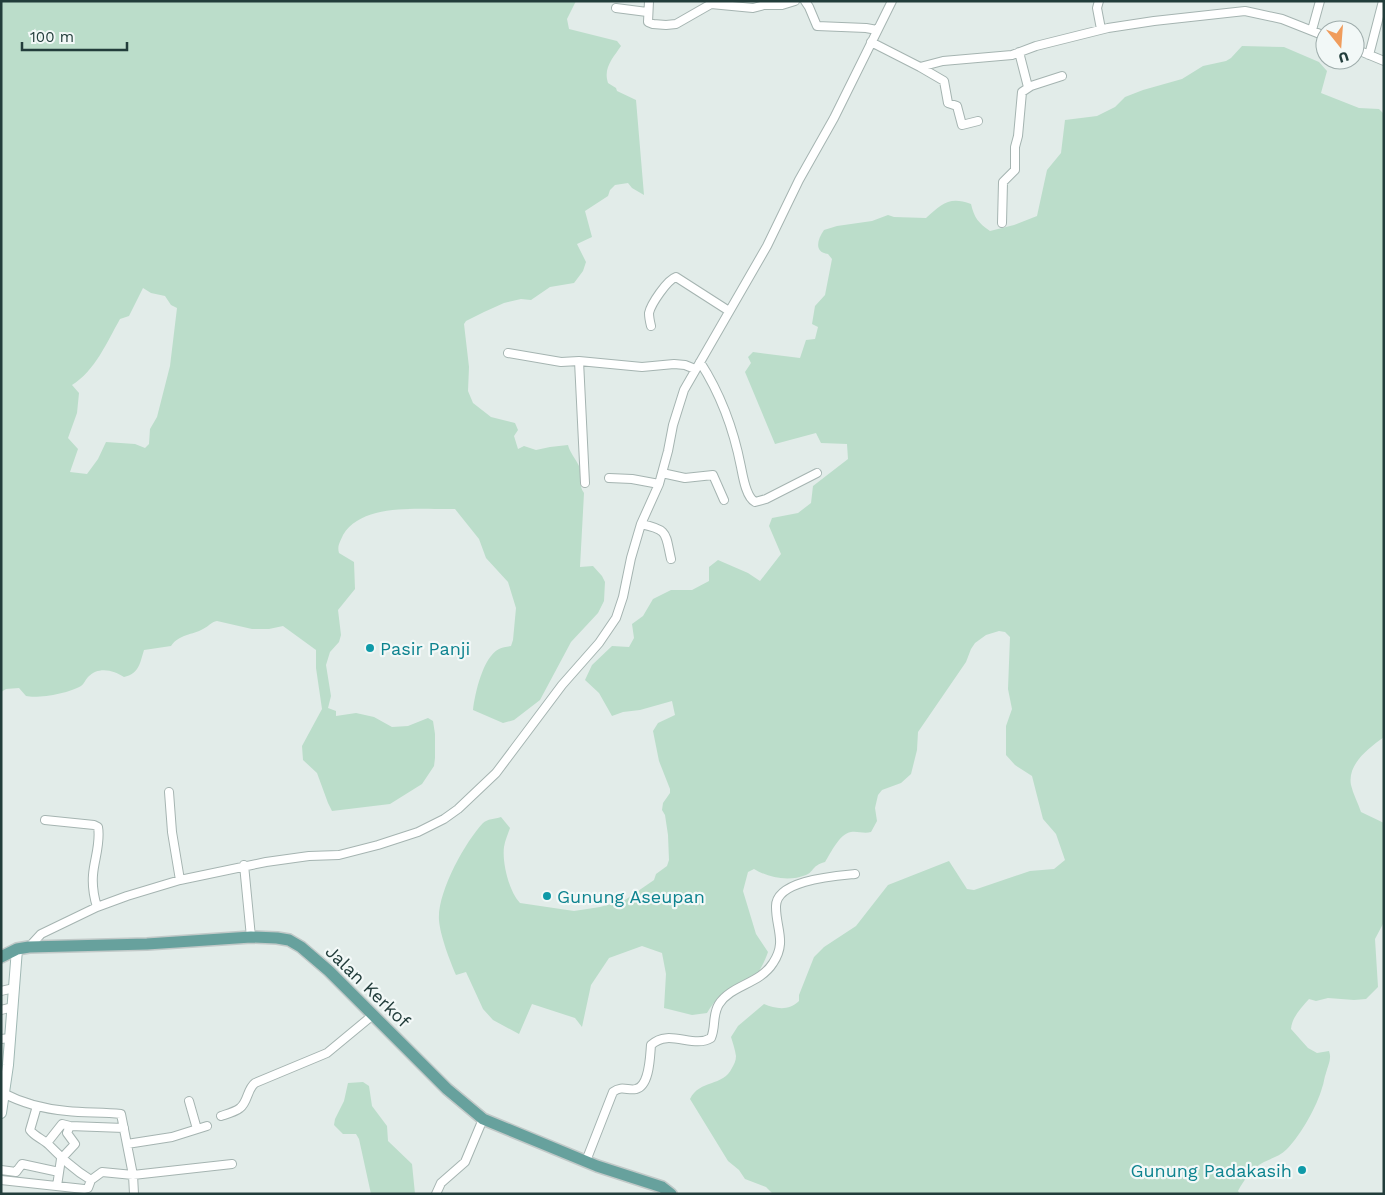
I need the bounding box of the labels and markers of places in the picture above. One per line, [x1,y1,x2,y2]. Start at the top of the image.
place label: Pasir Panji [380,638,470,659]
marker: Pasir Panji [364,642,376,654]
place label: Gunung Aseupan [557,886,705,907]
marker: Gunung Aseupan [541,890,553,902]
place label: Gunung Padakasih [1130,1160,1292,1181]
marker: Gunung Padakasih [1296,1164,1308,1176]

